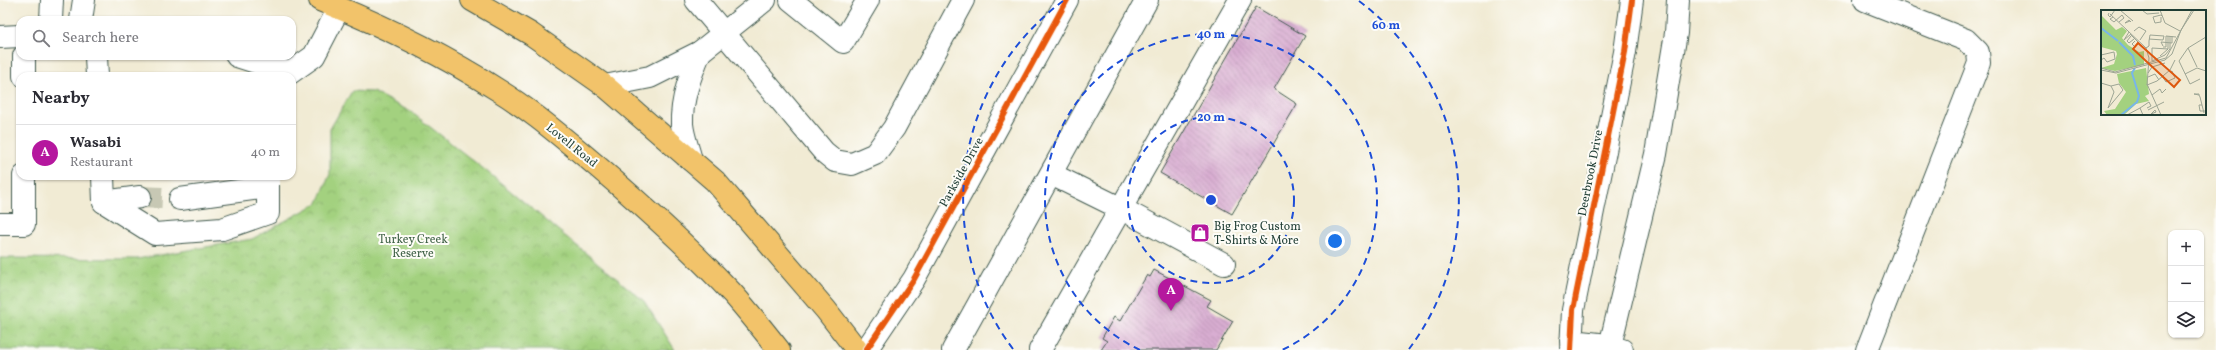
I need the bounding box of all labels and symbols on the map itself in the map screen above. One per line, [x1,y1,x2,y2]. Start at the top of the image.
inset map [2101,10,2206,115]
text: 60 m [1372,18,1400,34]
text: 40 m [1197,27,1226,43]
text: 20 m [1197,110,1225,126]
street label: Lovell Road [542,120,601,172]
street label: Deerbrook Drive [1575,128,1607,218]
street label: Parkside Drive [936,134,988,210]
centre of rings [1204,193,1218,207]
place label: Big Frog Custom T-Shirts & More [1214,219,1301,249]
shop icon: Big Frog Custom T-Shirts & More [1189,222,1211,244]
your location [1325,231,1345,251]
park label: Turkey Creek Reserve [378,232,448,262]
pin: A [1158,278,1184,311]

